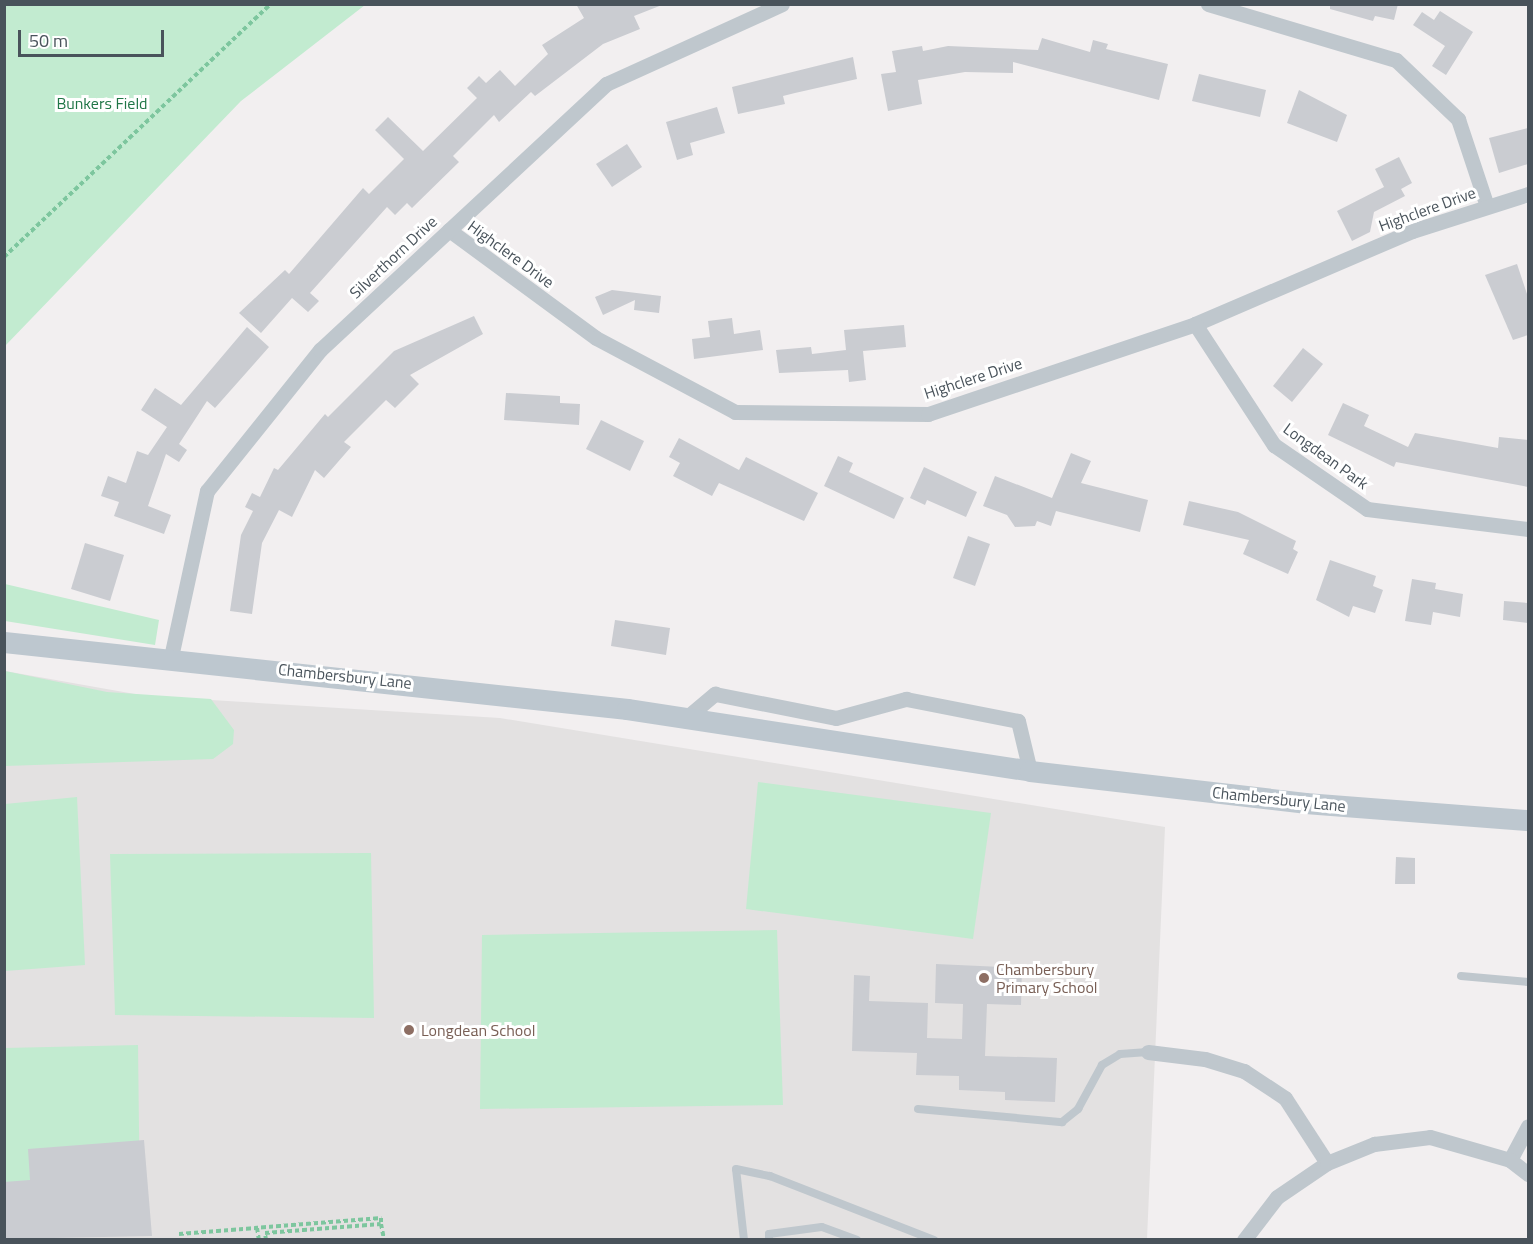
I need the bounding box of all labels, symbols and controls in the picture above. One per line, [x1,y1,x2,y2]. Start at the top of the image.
scale bar [21,18,166,56]
text: 50 m [29,27,68,54]
park label: Bunkers Field [56,93,148,113]
street label: Highclere Drive [1376,183,1478,235]
street label: Silverthorn Drive [345,212,441,302]
street label: Highclere Drive [464,216,558,292]
street label: Highclere Drive [922,353,1024,403]
street label: Longdean Park [1280,419,1372,493]
street label: Chambersbury Lane [277,659,413,693]
street label: Chambersbury Lane [1211,782,1347,816]
place label: Chambersbury Primary School [996,959,1098,997]
marker: Chambersbury Primary School [977,971,991,985]
place label: Longdean School [421,1020,535,1040]
marker: Longdean School [402,1023,416,1037]

